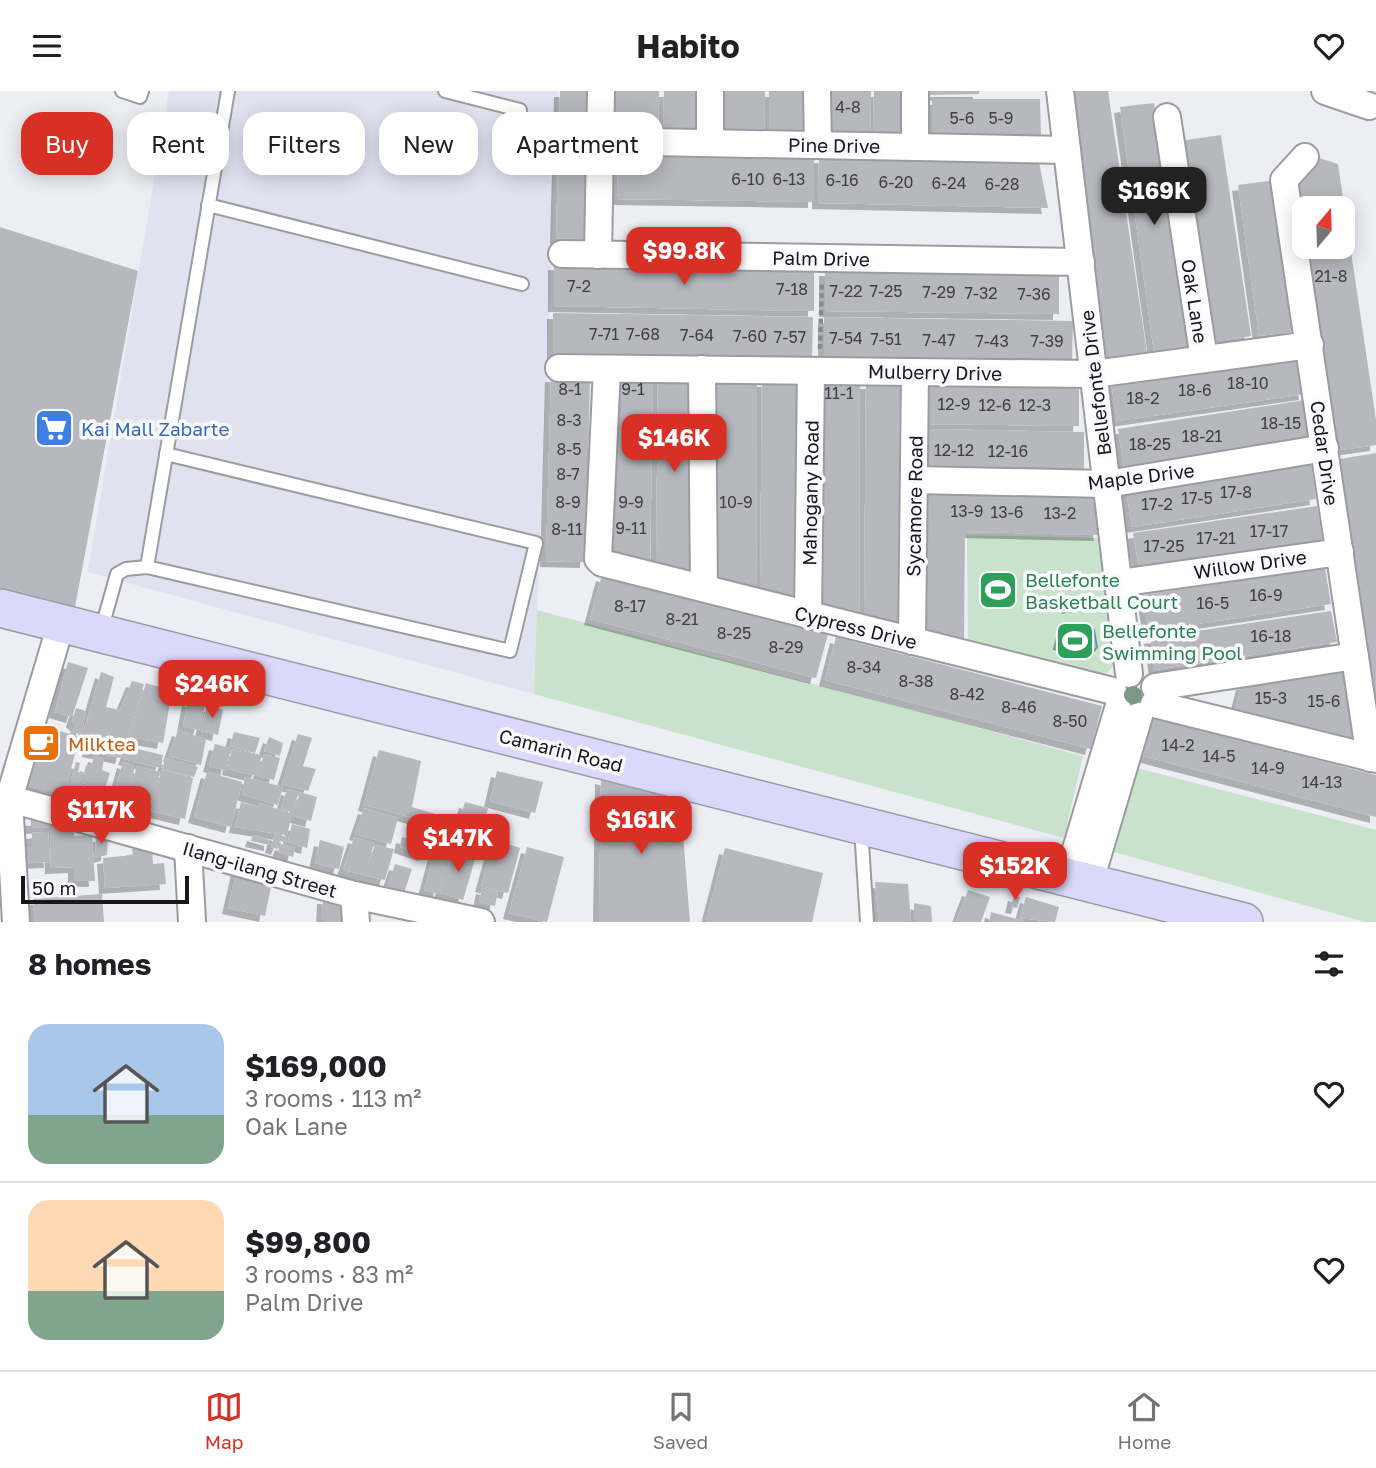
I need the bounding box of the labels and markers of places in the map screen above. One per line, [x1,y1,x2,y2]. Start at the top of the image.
pin: $169K [1105,167,1203,227]
pin: $99.8K [627,227,741,287]
supermarket icon: Kai Mall Zabarte [33,407,75,449]
pin: $146K [625,415,723,474]
place label: Kai Mall Zabarte [81,417,229,440]
place label: Bellefonte Basketball Court [1025,568,1178,613]
sports icon: Bellefonte Basketball Court [977,569,1019,611]
place label: Bellefonte Swimming Pool [1102,619,1242,664]
sports icon: Bellefonte Swimming Pool [1054,620,1096,662]
pin: $246K [163,661,261,720]
cafe icon: Milktea [20,722,62,764]
place label: Milktea [68,732,136,755]
pin: $117K [52,787,150,846]
pin: $161K [592,797,690,856]
pin: $147K [409,815,507,874]
pin: $152K [966,843,1064,902]

